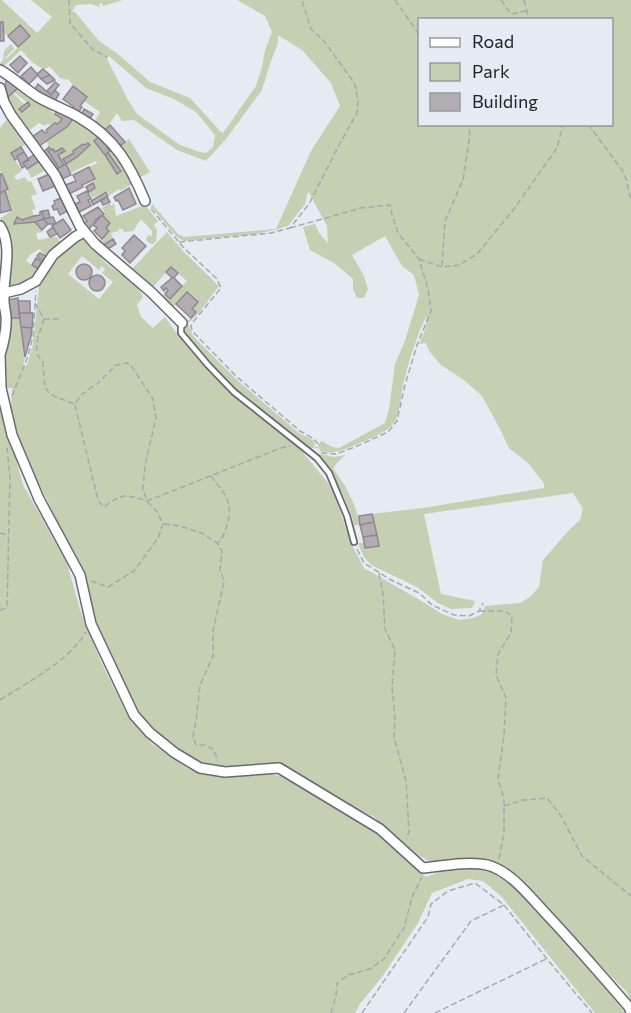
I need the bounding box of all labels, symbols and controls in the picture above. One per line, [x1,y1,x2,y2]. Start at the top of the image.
legend [418,18,613,126]
text: Road [472,30,514,52]
text: Park [472,60,510,82]
text: Building [472,90,538,112]

